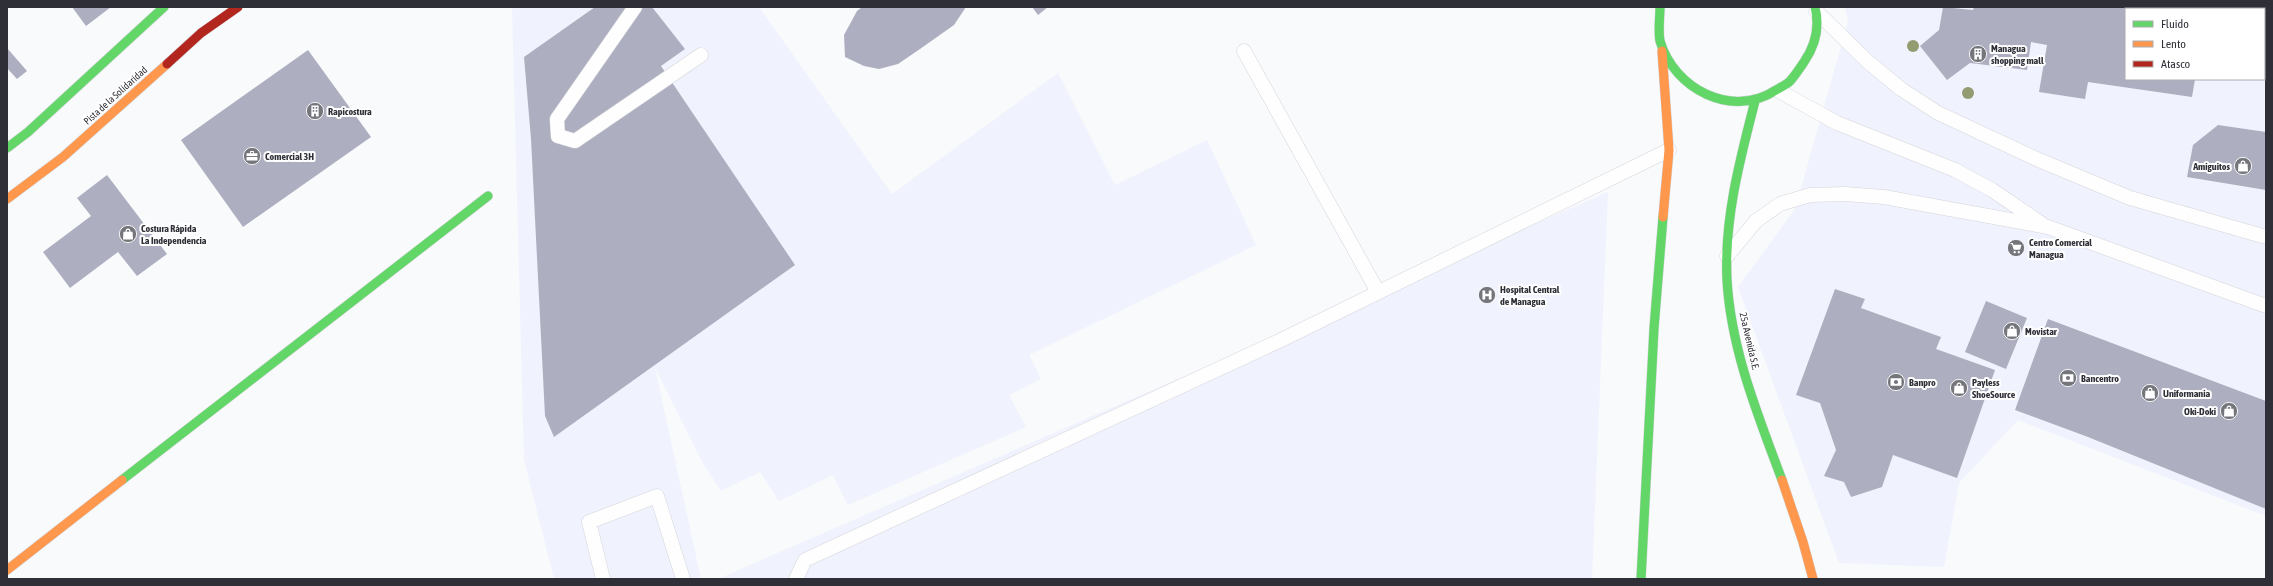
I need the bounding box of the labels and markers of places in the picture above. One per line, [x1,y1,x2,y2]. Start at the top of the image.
place label: Managua shopping mall [1991,43,2044,66]
building icon: Managua shopping mall [1968,44,1988,64]
building icon: Rapicostura [305,101,325,121]
place label: Rapicostura [328,106,372,117]
office icon: Comercial 3H [242,146,262,166]
place label: Comercial 3H [265,151,314,162]
shop icon: Amiguitos [2233,156,2253,176]
place label: Amiguitos [2192,161,2230,172]
place label: Costura Rápida La Independencia [141,223,207,246]
shop icon: Costura Rápida La Independencia [118,224,138,244]
place label: Centro Comercial Managua [2029,237,2092,260]
supermarket icon: Centro Comercial Managua [2006,238,2026,258]
place label: Hospital Central de Managua [1500,284,1560,307]
hospital icon: Hospital Central de Managua [1477,285,1497,305]
shop icon: Movistar [2002,321,2022,341]
place label: Movistar [2025,326,2058,337]
bank icon: Bancentro [2058,368,2078,388]
bank icon: Banpro [1886,372,1906,392]
place label: Bancentro [2081,373,2119,384]
place label: Banpro [1909,377,1936,388]
place label: Payless ShoeSource [1972,377,2016,400]
shop icon: Payless ShoeSource [1949,378,1969,398]
shop icon: Uniformania [2140,383,2160,403]
place label: Uniformania [2163,388,2210,399]
shop icon: Oki-Doki [2219,401,2239,421]
place label: Oki-Doki [2184,406,2216,417]

